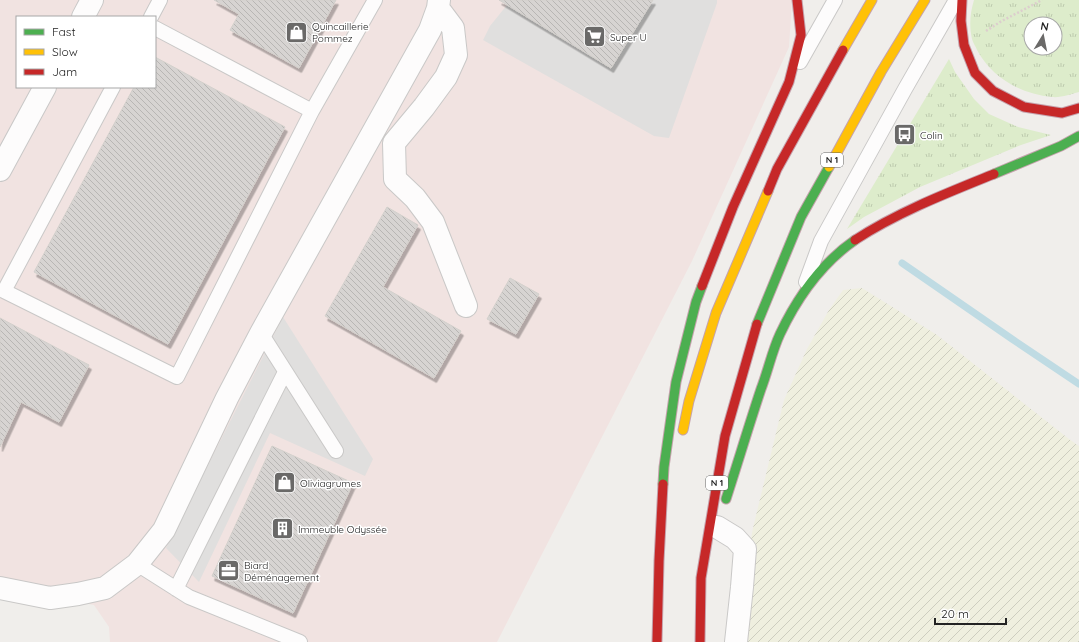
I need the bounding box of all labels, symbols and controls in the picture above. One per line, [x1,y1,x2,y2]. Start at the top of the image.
legend [16,16,156,88]
north arrow [1023,16,1063,56]
shop icon: Quincaillerie Pommez [283,19,309,45]
text: N [1040,19,1050,34]
place label: Quincaillerie Pommez [312,20,369,45]
text: Fast [52,24,76,39]
supermarket icon: Super U [582,24,608,50]
place label: Super U [610,31,647,44]
text: Slow [52,44,78,59]
text: Jam [52,64,77,79]
bus stop icon: Colin [892,122,918,148]
place label: Colin [920,129,943,142]
road number: N 1 [821,153,843,167]
shop icon: Oliviagrumes [272,470,298,496]
road number: N 1 [706,476,728,490]
place label: Oliviagrumes [300,477,361,490]
building icon: Immeuble Odyssée [269,516,295,542]
place label: Immeuble Odyssée [298,523,387,536]
office icon: Biard Déménagement [215,558,241,584]
place label: Biard Déménagement [244,559,320,584]
scale bar [935,600,1006,626]
text: 20 m [941,606,969,621]

